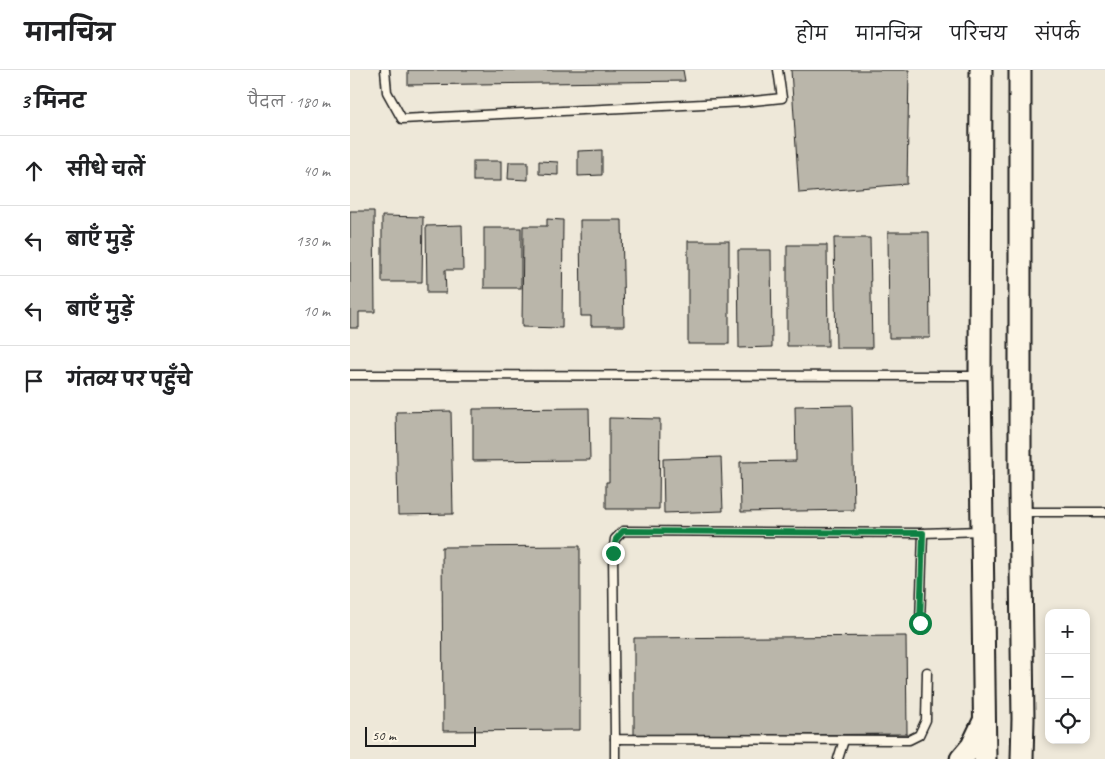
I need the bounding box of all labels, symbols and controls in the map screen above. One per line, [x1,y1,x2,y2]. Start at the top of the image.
text: मानचित्र [25,18,114,48]
text: होम [796,23,828,45]
text: मानचित्र [856,23,922,45]
text: परिचय [950,23,1007,45]
text: संपर्क [1035,23,1080,45]
text: 3 मिनट [20,88,86,114]
text: पैदल · 180 m [248,92,330,112]
icon: ahead [20,157,48,185]
text: सीधे चलें [67,158,145,182]
text: 40 m [303,161,330,181]
icon: left [20,227,48,255]
text: बाएँ मुड़ें [67,228,133,252]
text: 130 m [296,231,330,251]
icon: left [20,297,48,325]
text: बाएँ मुड़ें [67,298,133,322]
text: 10 m [303,301,330,321]
icon: arrive [20,367,48,395]
text: गंतव्य पर पहुँचे [67,368,192,392]
route end [602,542,625,565]
map controls [1045,609,1090,744]
button: + [1045,609,1090,654]
route start [909,612,932,635]
button: − [1045,654,1090,699]
button: locate [1045,699,1090,744]
scale bar [365,724,476,747]
text: 50 m [372,727,396,744]

